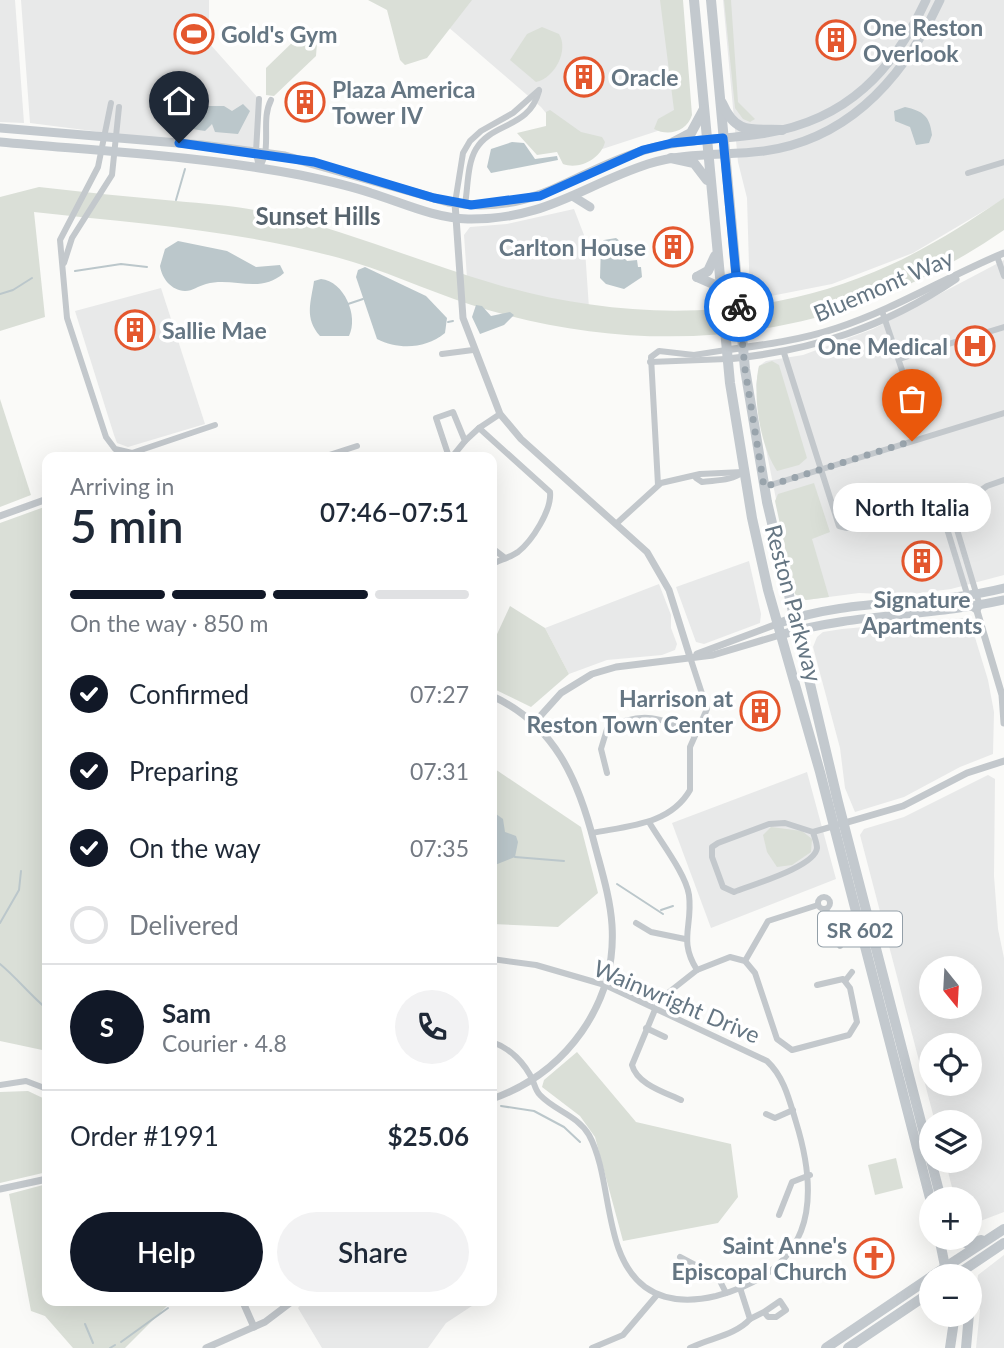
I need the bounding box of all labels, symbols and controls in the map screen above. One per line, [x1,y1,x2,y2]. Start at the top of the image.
sports icon: Gold's Gym [173,13,215,55]
place label: One Reston Overlook [863,13,983,67]
building icon: One Reston Overlook [815,19,857,61]
place label: Gold's Gym [221,20,338,48]
building icon: Oracle [563,56,605,98]
place label: Oracle [611,63,679,91]
pin [149,71,209,143]
place label: Plaza America Tower IV [332,75,475,129]
building icon: Plaza America Tower IV [284,81,326,123]
icon: home [160,82,198,120]
district label: Sunset Hills [256,201,380,230]
building icon: Carlton House [652,226,694,268]
place label: Carlton House [499,233,646,261]
street label: Bluemont Way [809,243,957,327]
courier [704,272,774,342]
icon: bike [720,288,758,326]
building icon: Sallie Mae [114,309,156,351]
place label: Sallie Mae [162,316,267,344]
hospital icon: One Medical [954,325,996,367]
place label: One Medical [818,332,948,360]
pin [882,369,942,441]
icon: bag [893,380,931,418]
text: Arriving in [70,472,174,500]
callout: North Italia [833,483,991,532]
text: North Italia [854,493,970,521]
text: 07:46–07:51 [320,496,469,528]
text: 5 min [70,498,184,553]
street label: Reston Parkway [760,521,828,685]
building icon: Signature Apartments [901,540,943,582]
place label: Signature Apartments [861,585,982,639]
text: On the way · 850 m [70,609,269,637]
icon: check [70,675,108,713]
text: Confirmed [129,678,249,710]
text: 07:27 [410,680,469,708]
place label: Harrison at Reston Town Center [527,684,733,738]
building icon: Harrison at Reston Town Center [739,690,781,732]
icon: check [70,752,108,790]
text: Preparing [129,755,238,787]
text: 07:31 [410,757,469,785]
icon: check [70,829,108,867]
text: On the way [129,832,261,864]
text: 07:35 [410,834,469,862]
text: Delivered [129,909,239,941]
road number: SR 602 [818,912,902,946]
street label: Wainwright Drive [590,953,764,1049]
north arrow [919,956,982,1018]
map controls [919,956,982,1327]
button: phone [395,990,469,1064]
text: Sam [162,997,211,1029]
text: S [100,1011,114,1043]
text: Courier · 4.8 [162,1029,287,1057]
button: locate [919,1033,982,1096]
button: layers [919,1110,982,1173]
text: Order #1991 [70,1120,219,1152]
text: $25.06 [387,1120,469,1152]
button: + [919,1187,982,1250]
button: Help [70,1212,263,1292]
button: Share [277,1212,469,1292]
place label: Saint Anne's Episcopal Church [671,1231,847,1285]
church icon: Saint Anne's Episcopal Church [853,1237,895,1279]
button: − [919,1264,982,1327]

